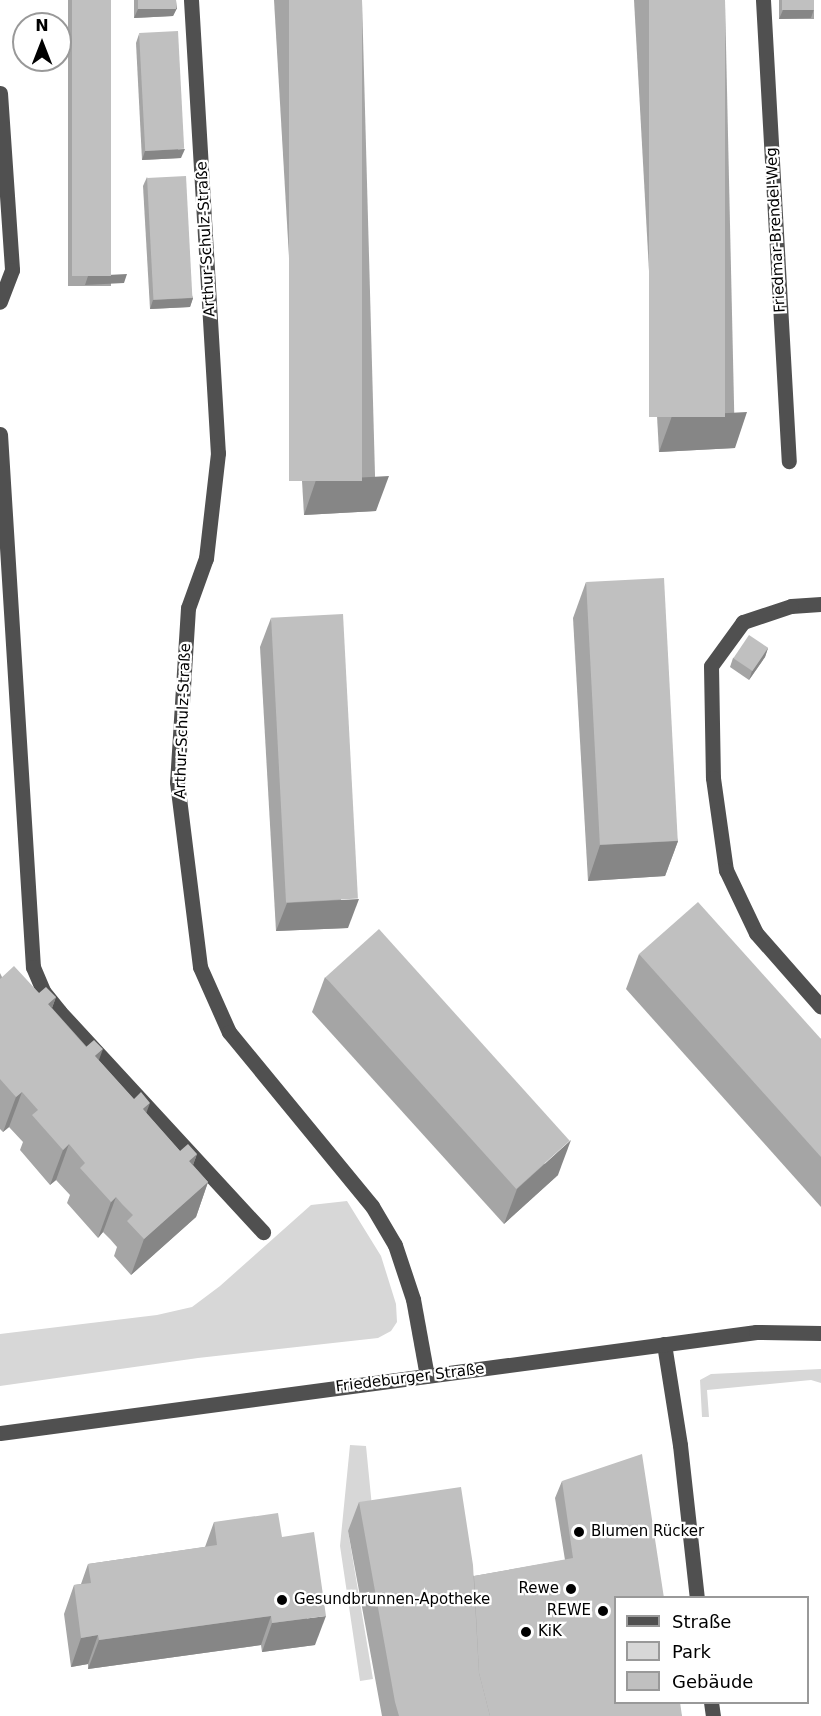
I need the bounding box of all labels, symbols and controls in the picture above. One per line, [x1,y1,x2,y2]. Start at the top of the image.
north arrow [12,12,72,72]
text: N [35,16,49,35]
street label: Friedmar-Brendel-Weg [763,147,789,313]
street label: Arthur-Schulz-Straße [193,161,219,317]
street label: Arthur-Schulz-Straße [171,643,195,799]
street label: Friedeburger Straße [335,1360,485,1396]
place label: Blumen Rücker [591,1523,704,1541]
marker: Blumen Rücker [572,1525,586,1539]
place label: Rewe [519,1580,559,1598]
marker: Rewe [564,1582,578,1596]
place label: Gesundbrunnen-Apotheke [294,1591,490,1609]
marker: Gesundbrunnen-Apotheke [275,1593,289,1607]
legend [614,1596,809,1704]
place label: REWE [547,1602,591,1620]
marker: REWE [596,1604,610,1618]
text: Straße [672,1611,731,1632]
place label: KiK [538,1623,562,1641]
marker: KiK [519,1625,533,1639]
text: Park [672,1641,711,1662]
text: Gebäude [672,1671,753,1692]

